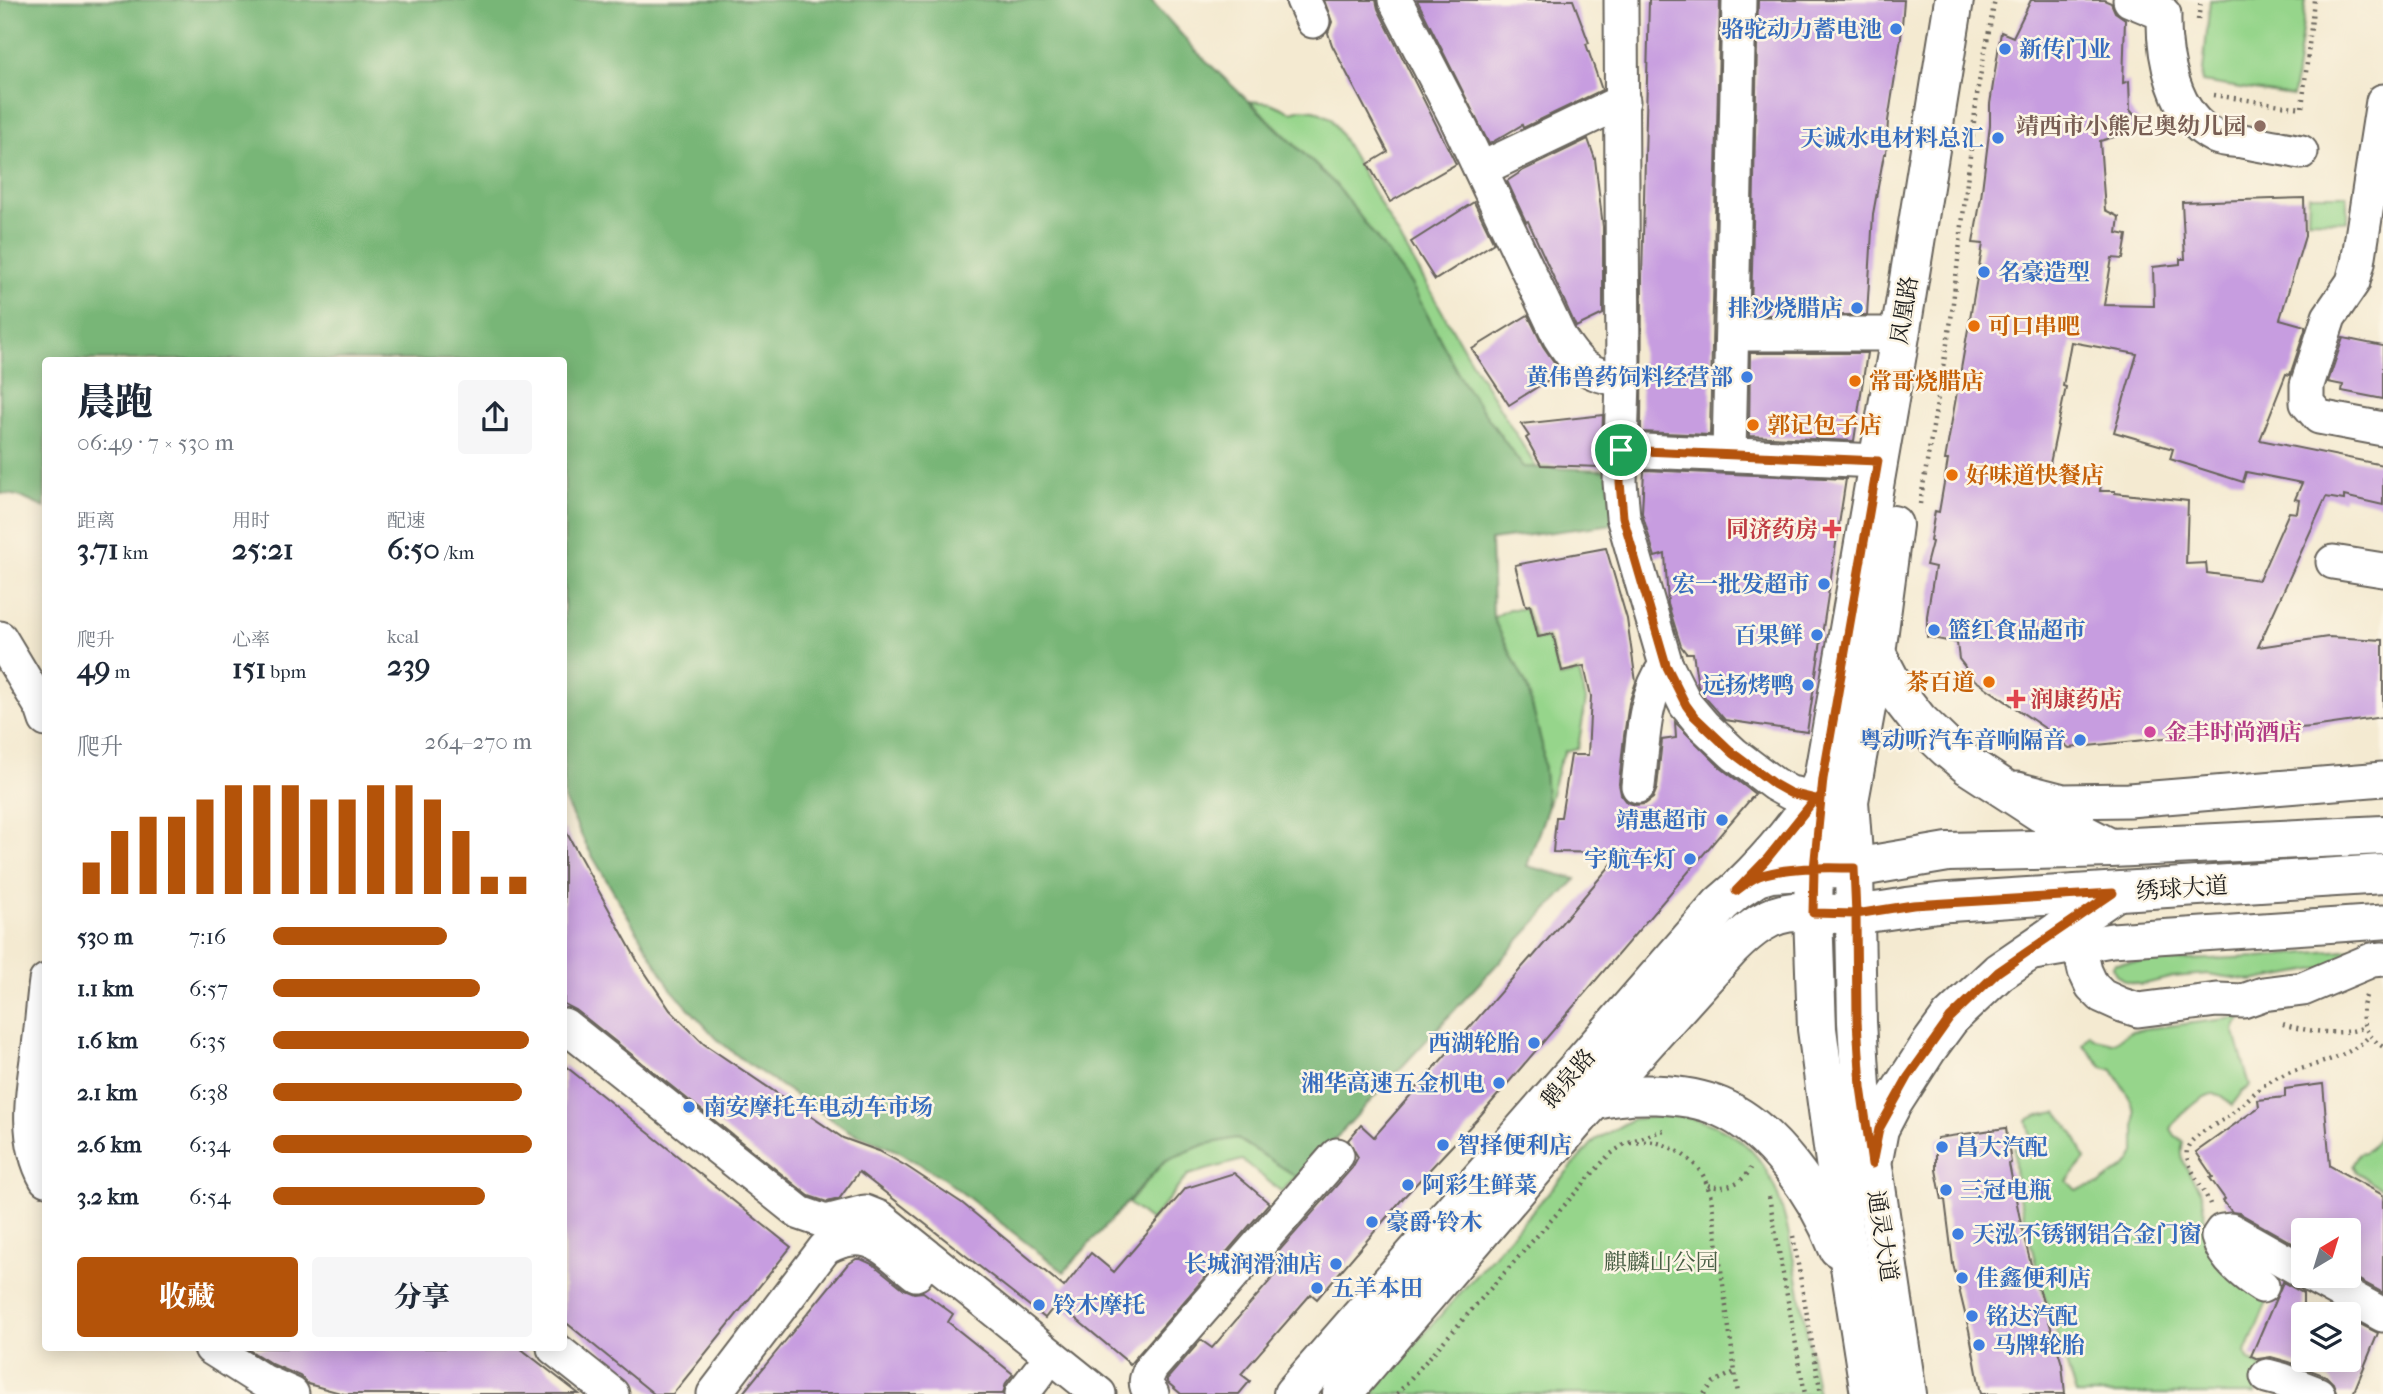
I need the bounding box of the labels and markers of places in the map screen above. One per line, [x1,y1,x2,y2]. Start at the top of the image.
place label: 骆驼动力蓄电池 [1721,16,1882,43]
marker: 骆驼动力蓄电池 [1888,21,1904,37]
place label: 新传门业 [2019,36,2111,63]
marker: 新传门业 [1997,41,2013,57]
place label: 靖西市小熊尼奥幼儿园 [2016,113,2246,140]
marker: 靖西市小熊尼奥幼儿园 [2252,118,2268,134]
place label: 天诚水电材料总汇 [1800,125,1984,152]
marker: 天诚水电材料总汇 [1990,130,2006,146]
place label: 名豪造型 [1998,259,2090,286]
marker: 名豪造型 [1976,264,1992,280]
place label: 排沙烧腊店 [1728,295,1843,322]
marker: 排沙烧腊店 [1849,300,1865,316]
place label: 可口串吧 [1988,313,2080,340]
marker: 可口串吧 [1966,318,1982,334]
place label: 黄伟兽药饲料经营部 [1526,364,1733,391]
place label: 常哥烧腊店 [1869,368,1984,395]
marker: 黄伟兽药饲料经营部 [1739,369,1755,385]
marker: 常哥烧腊店 [1847,373,1863,389]
place label: 郭记包子店 [1767,412,1882,439]
marker: 郭记包子店 [1745,417,1761,433]
pin [1591,420,1651,480]
place label: 好味道快餐店 [1966,462,2104,489]
marker: 好味道快餐店 [1944,467,1960,483]
place label: 同济药房 [1726,516,1818,543]
marker: 同济药房 [1824,521,1840,537]
place label: 宏一批发超市 [1672,571,1810,598]
marker: 宏一批发超市 [1816,576,1832,592]
place label: 篮红食品超市 [1948,617,2086,644]
place label: 百果鲜 [1734,622,1803,649]
marker: 篮红食品超市 [1926,622,1942,638]
marker: 百果鲜 [1809,627,1825,643]
place label: 茶百道 [1906,669,1975,696]
place label: 远扬烤鸭 [1702,672,1794,699]
marker: 茶百道 [1981,674,1997,690]
marker: 远扬烤鸭 [1800,677,1816,693]
place label: 润康药店 [2030,686,2122,713]
marker: 润康药店 [2008,691,2024,707]
place label: 金丰时尚酒店 [2164,719,2302,746]
marker: 金丰时尚酒店 [2142,724,2158,740]
place label: 粤动听汽车音响隔音 [1859,727,2066,754]
marker: 粤动听汽车音响隔音 [2072,732,2088,748]
place label: 靖惠超市 [1616,807,1708,834]
marker: 靖惠超市 [1714,812,1730,828]
place label: 宇航车灯 [1584,846,1676,873]
marker: 宇航车灯 [1682,851,1698,867]
place label: 西湖轮胎 [1428,1030,1520,1057]
marker: 西湖轮胎 [1526,1035,1542,1051]
place label: 湘华高速五金机电 [1301,1070,1485,1097]
marker: 湘华高速五金机电 [1491,1075,1507,1091]
place label: 南安摩托车电动车市场 [703,1094,933,1121]
marker: 南安摩托车电动车市场 [681,1099,697,1115]
place label: 智择便利店 [1457,1132,1572,1159]
place label: 昌大汽配 [1956,1134,2048,1161]
marker: 智择便利店 [1435,1137,1451,1153]
marker: 昌大汽配 [1934,1139,1950,1155]
place label: 阿彩生鲜菜 [1422,1172,1537,1199]
marker: 阿彩生鲜菜 [1400,1177,1416,1193]
place label: 三冠电瓶 [1960,1177,2052,1204]
marker: 三冠电瓶 [1938,1182,1954,1198]
place label: 豪爵·铃木 [1386,1209,1483,1236]
marker: 豪爵·铃木 [1364,1214,1380,1230]
place label: 天泓不锈钢铝合金门窗 [1972,1221,2202,1248]
marker: 天泓不锈钢铝合金门窗 [1950,1226,1966,1242]
place label: 长城润滑油店 [1184,1251,1322,1278]
marker: 长城润滑油店 [1328,1256,1344,1272]
place label: 佳鑫便利店 [1976,1265,2091,1292]
marker: 佳鑫便利店 [1954,1270,1970,1286]
place label: 五羊本田 [1331,1275,1423,1302]
marker: 五羊本田 [1309,1280,1325,1296]
place label: 铃木摩托 [1053,1292,1145,1319]
marker: 铃木摩托 [1031,1297,1047,1313]
place label: 铭达汽配 [1986,1303,2078,1330]
marker: 铭达汽配 [1964,1308,1980,1324]
place label: 马牌轮胎 [1993,1332,2085,1359]
marker: 马牌轮胎 [1971,1337,1987,1353]

